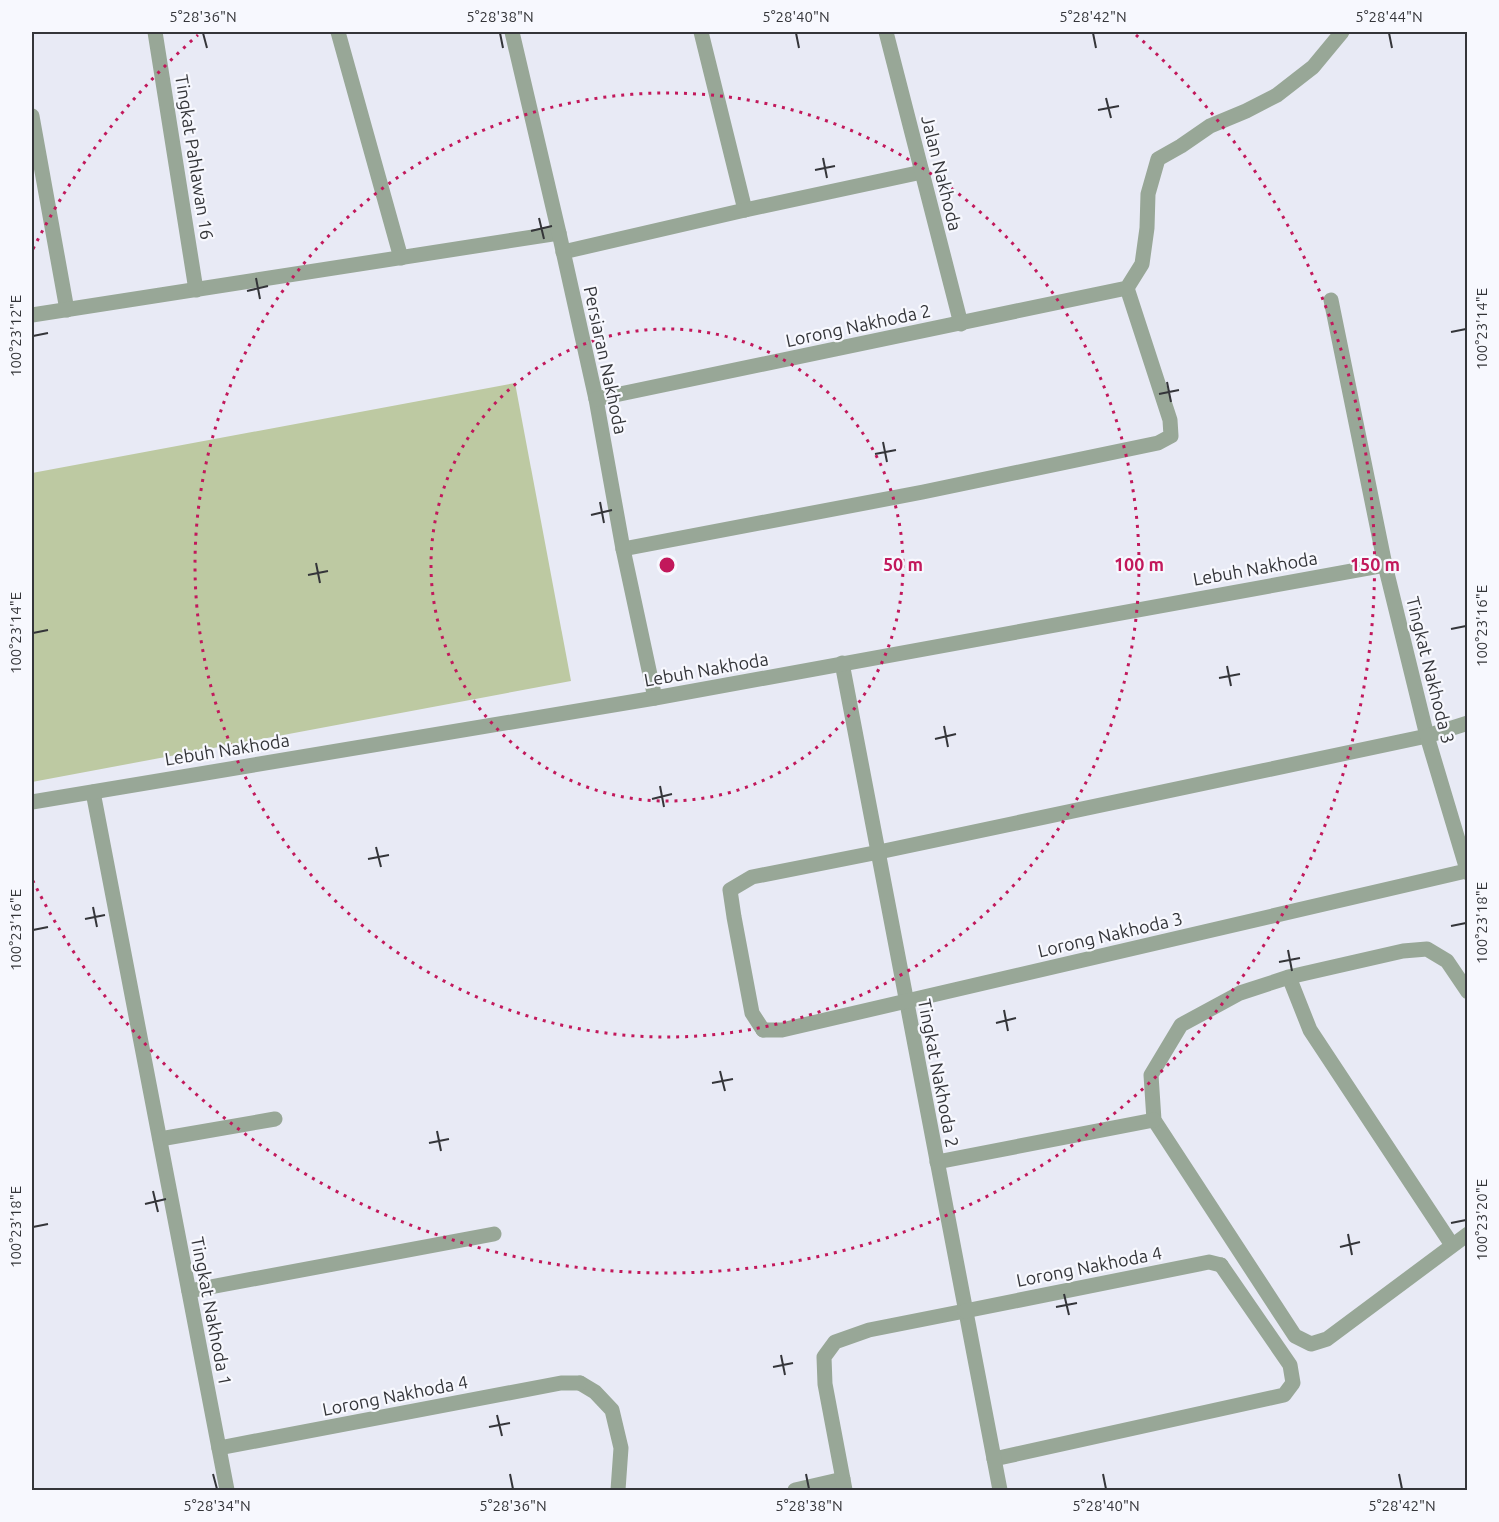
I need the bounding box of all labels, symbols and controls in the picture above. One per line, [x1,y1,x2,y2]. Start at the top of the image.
text: 5°28'36"N [169,8,237,25]
text: 5°28'38"N [466,8,534,25]
text: 5°28'40"N [762,8,830,25]
text: 5°28'42"N [1059,8,1127,25]
text: 5°28'44"N [1355,8,1423,25]
street label: Tingkat Pahlawan 16 [172,73,218,241]
street label: Jalan Nakhoda [918,113,966,233]
street label: Persiaran Nakhoda [581,284,631,436]
text: 100°23'14"E [1473,288,1490,370]
text: 100°23'12"E [7,295,24,377]
street label: Lorong Nakhoda 2 [784,300,932,350]
street label: Lebuh Nakhoda [1191,547,1319,589]
text: 50 m [883,554,923,574]
text: 100 m [1114,554,1164,574]
text: 150 m [1350,554,1400,574]
centre of rings [657,555,677,575]
text: 100°23'16"E [1473,585,1490,667]
text: 100°23'14"E [7,592,24,674]
street label: Tingkat Nakhoda 3 [1403,594,1459,746]
street label: Lebuh Nakhoda [642,648,770,690]
street label: Lebuh Nakhoda [163,729,291,769]
text: 100°23'18"E [1473,882,1490,964]
text: 100°23'16"E [7,889,24,971]
street label: Lorong Nakhoda 3 [1036,908,1184,960]
street label: Tingkat Nakhoda 2 [915,997,963,1149]
text: 100°23'20"E [1473,1179,1490,1261]
text: 100°23'18"E [7,1186,24,1268]
street label: Tingkat Nakhoda 1 [188,1235,236,1387]
street label: Lorong Nakhoda 4 [1015,1242,1163,1290]
street label: Lorong Nakhoda 4 [321,1371,469,1419]
text: 5°28'34"N [183,1497,251,1514]
text: 5°28'36"N [479,1497,547,1514]
text: 5°28'38"N [775,1497,843,1514]
text: 5°28'40"N [1072,1497,1140,1514]
text: 5°28'42"N [1368,1497,1436,1514]

